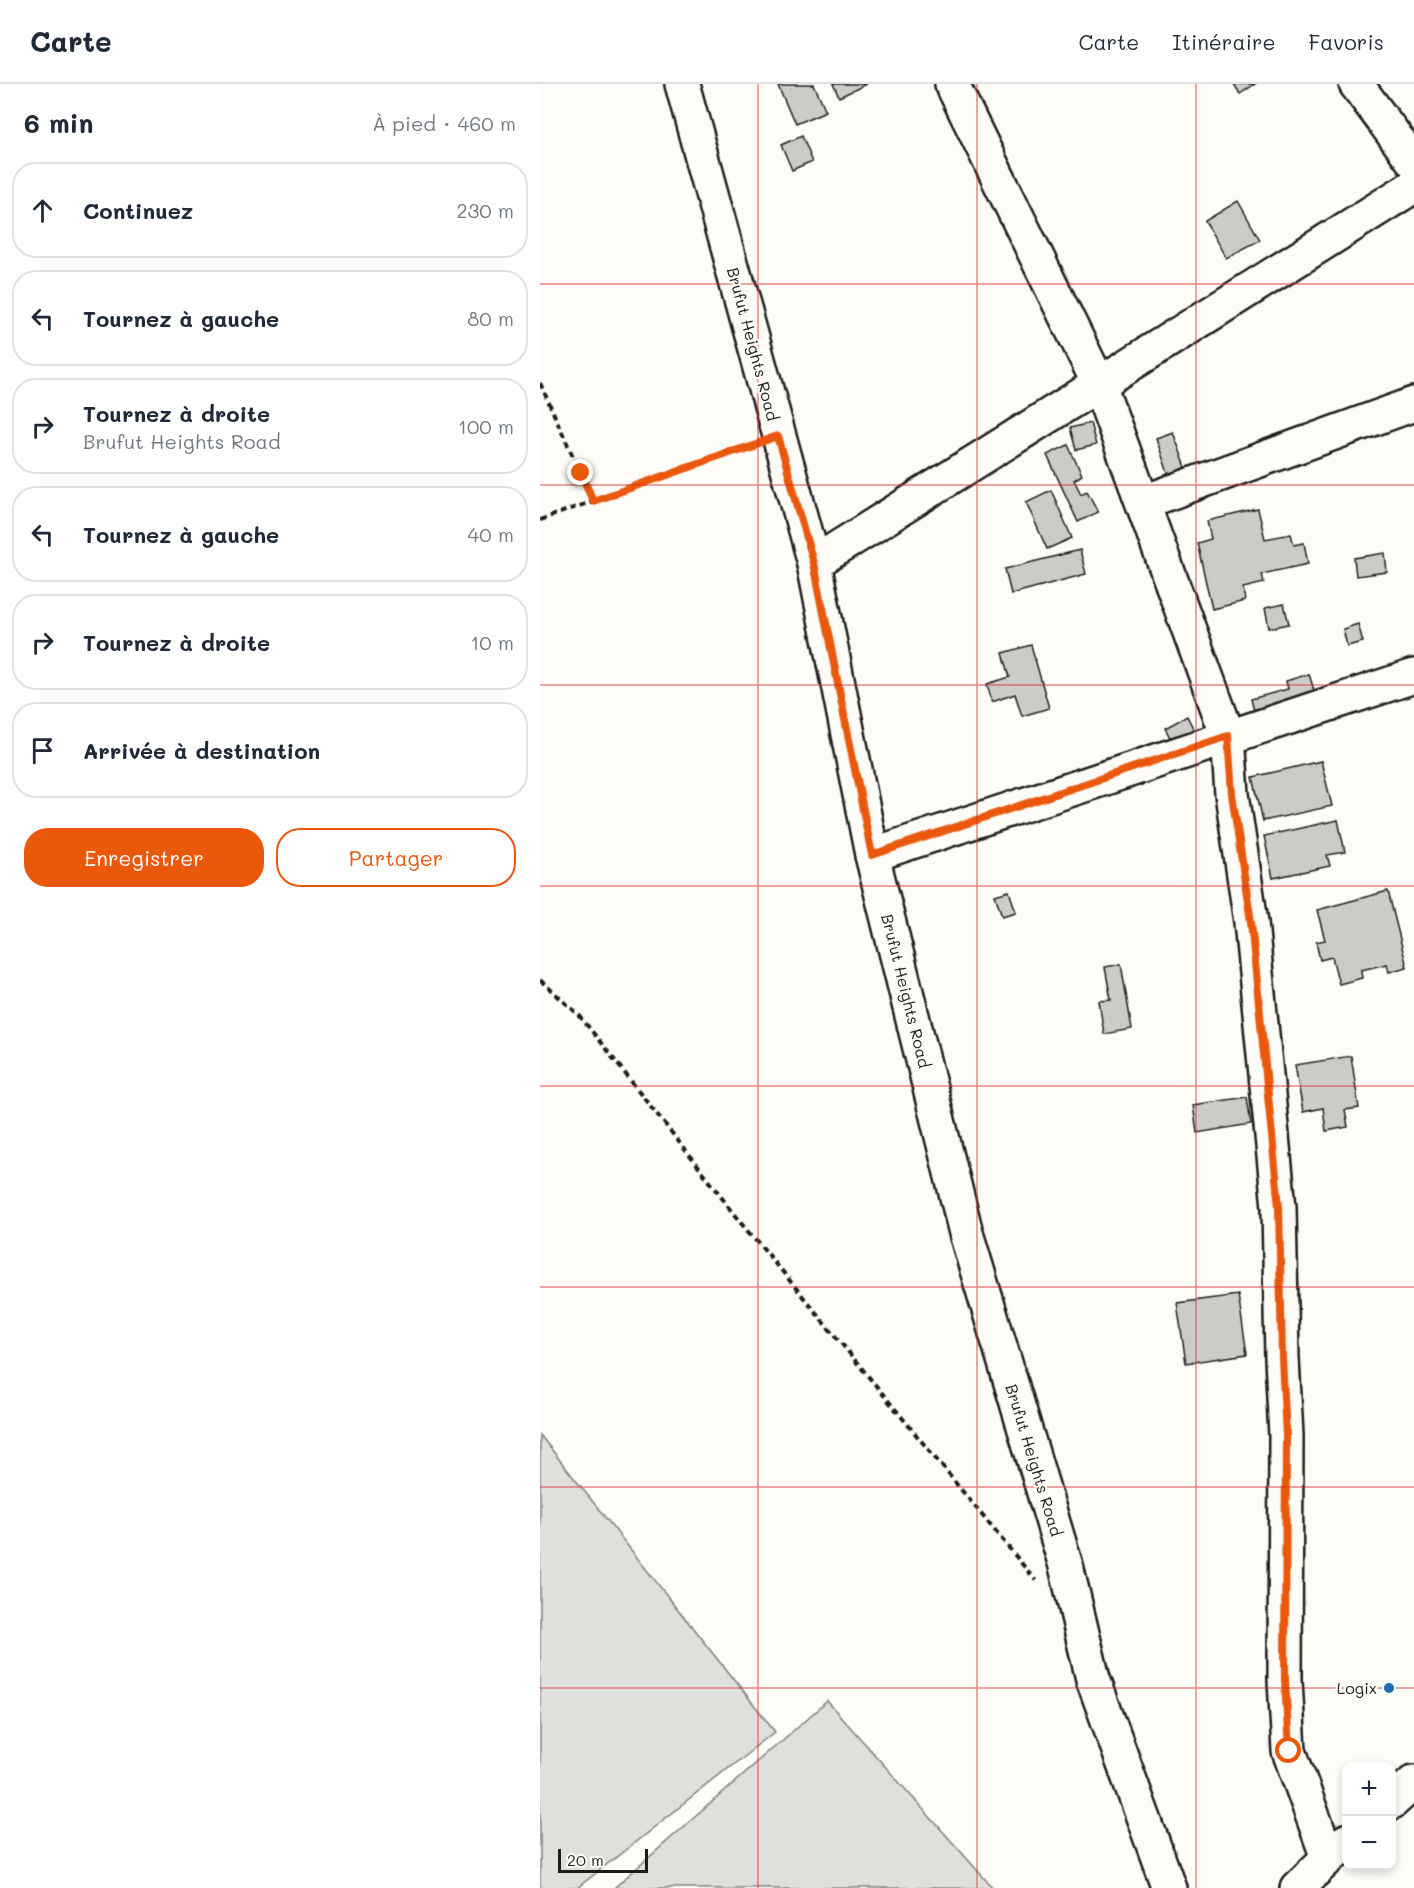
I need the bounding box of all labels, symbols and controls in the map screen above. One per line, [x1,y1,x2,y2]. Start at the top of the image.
text: Carte [30,23,112,59]
text: Carte [1078,28,1139,55]
text: Itinéraire [1172,28,1275,55]
text: Favoris [1308,28,1384,55]
text: 6 min [24,106,93,140]
text: À pied · 460 m [372,110,516,136]
icon: ahead [26,194,59,227]
text: Continuez [83,196,193,225]
text: 230 m [456,197,514,223]
street label: Brufut Heights Road [723,265,784,423]
icon: left [26,302,59,335]
text: Tournez à gauche [83,304,279,333]
text: 80 m [467,305,514,331]
text: Tournez à droite [83,399,270,428]
icon: right [26,410,59,443]
text: 100 m [458,413,514,439]
text: Brufut Heights Road [83,428,281,454]
route end [567,459,593,485]
icon: left [26,518,59,551]
text: Tournez à gauche [83,520,279,549]
text: 40 m [468,521,514,547]
icon: right [26,626,59,659]
text: Tournez à droite [83,628,270,657]
text: 10 m [470,629,514,655]
icon: arrive [26,734,59,767]
text: Arrivée à destination [83,736,320,765]
button: Enregistrer [24,828,264,887]
button: Partager [276,828,516,887]
street label: Brufut Heights Road [877,912,936,1070]
street label: Brufut Heights Road [1001,1381,1068,1539]
place label: Logix [1337,1677,1377,1698]
marker: Logix [1382,1681,1396,1695]
route start [1275,1737,1301,1763]
map controls [1342,1762,1396,1870]
button: + [1342,1762,1396,1816]
button: − [1342,1816,1396,1870]
scale bar [558,1846,648,1874]
text: 20 m [567,1849,604,1870]

